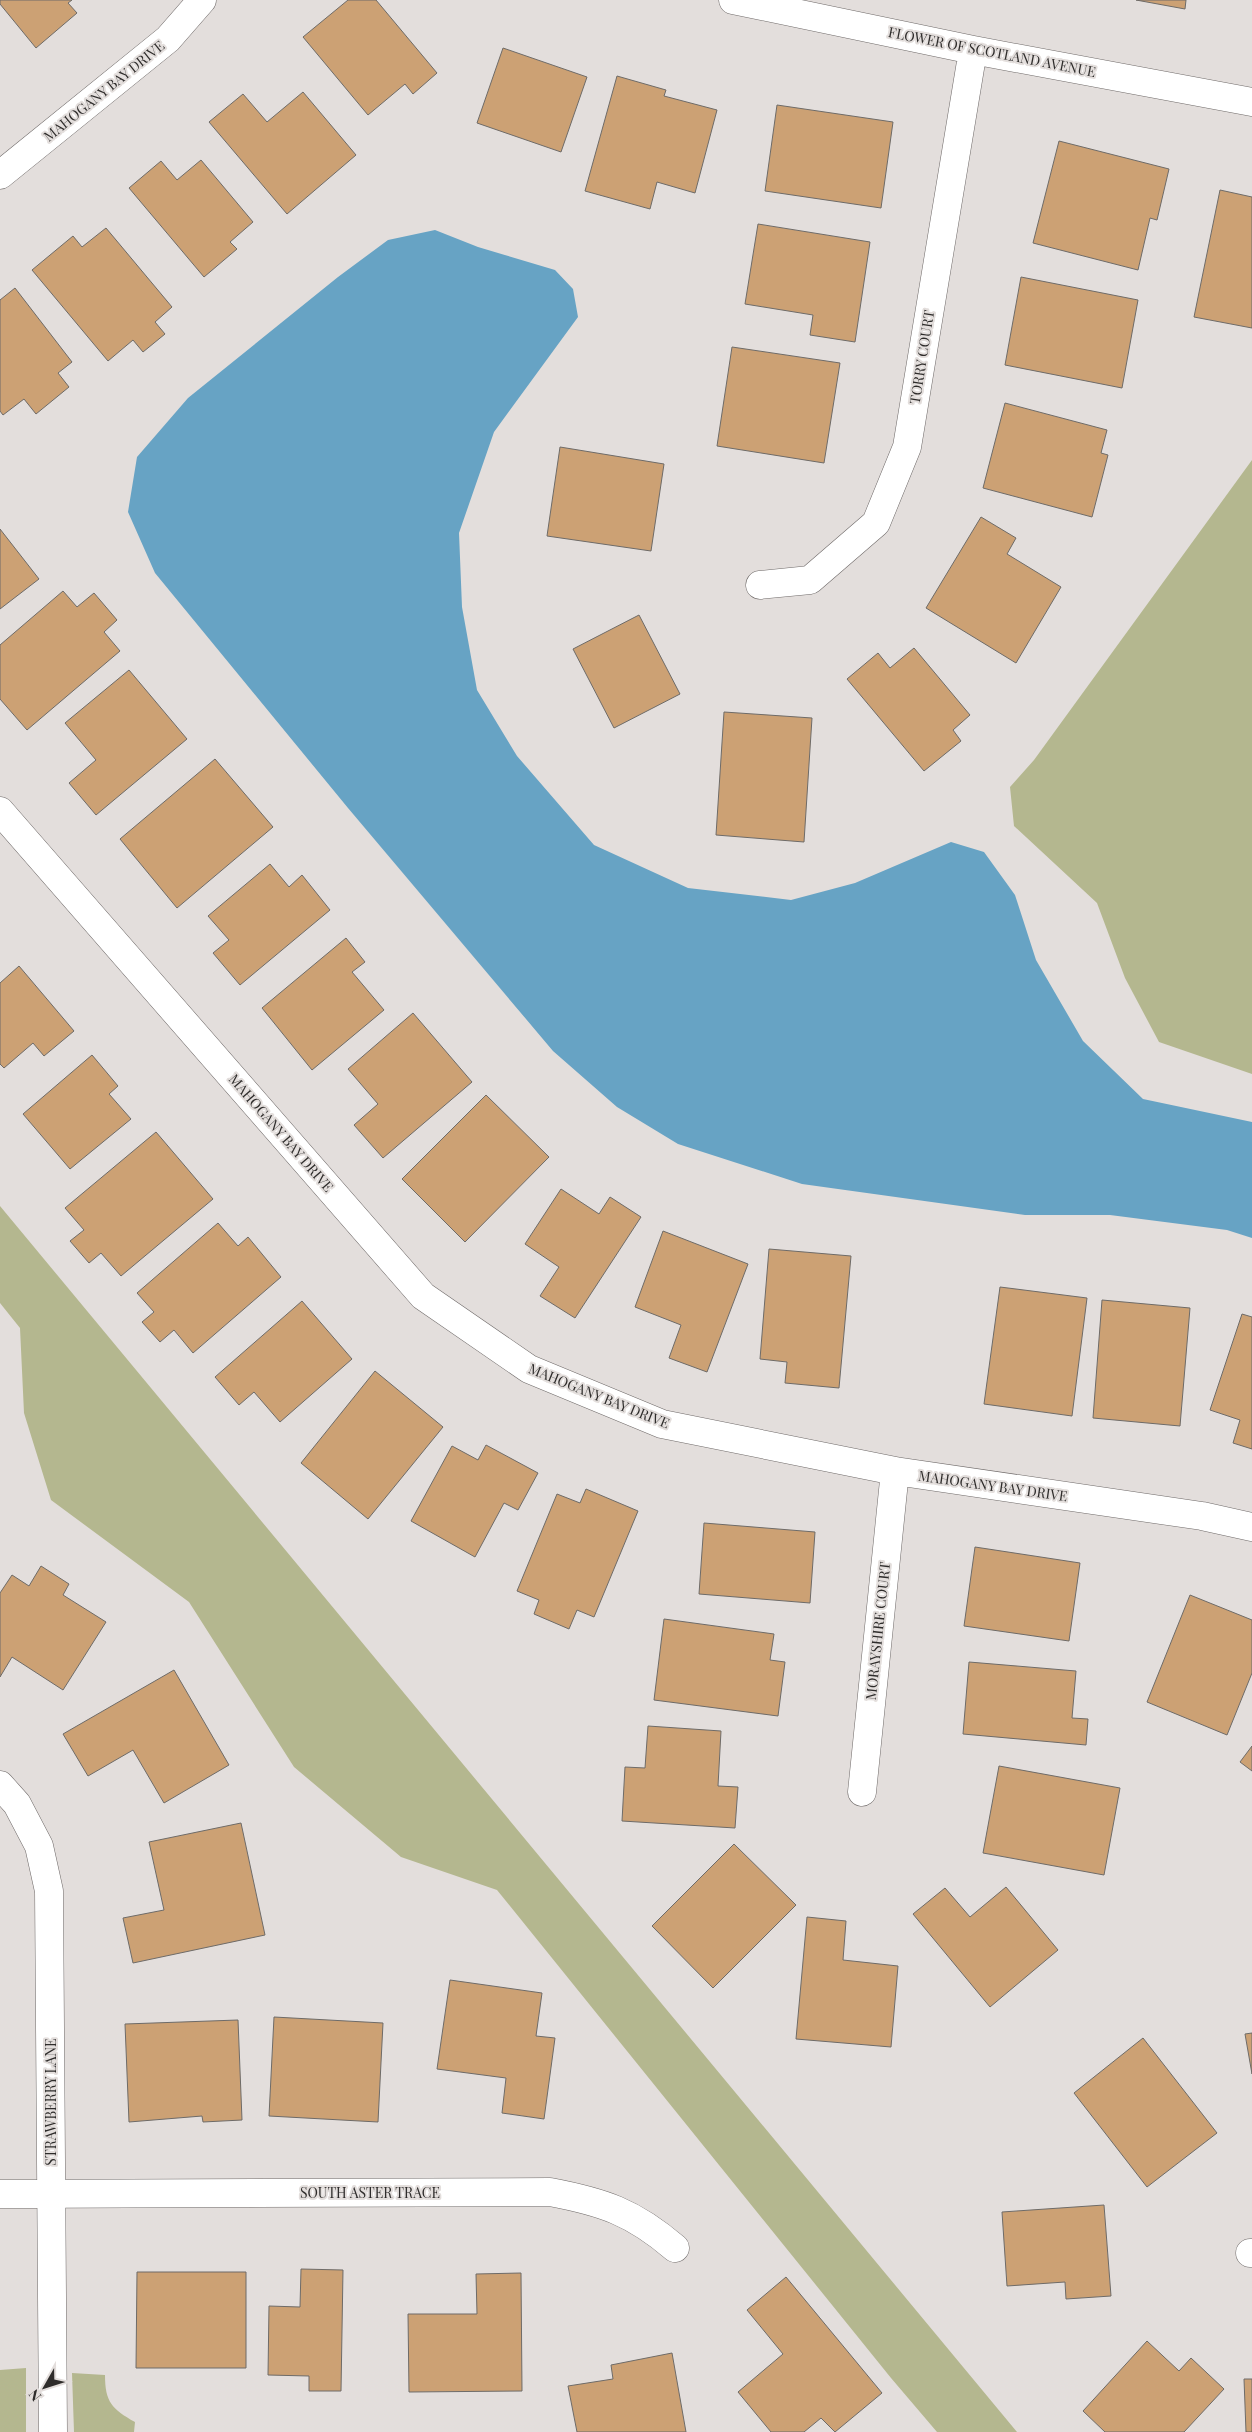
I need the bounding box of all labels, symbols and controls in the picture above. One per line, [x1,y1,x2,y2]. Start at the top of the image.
street label: FLOWER OF SCOTLAND AVENUE [887,22,1097,81]
street label: MAHOGANY BAY DRIVE [39,36,168,145]
street label: TORRY COURT [905,308,938,405]
street label: MAHOGANY BAY DRIVE [225,1070,338,1196]
street label: MAHOGANY BAY DRIVE [526,1359,672,1433]
street label: MAHOGANY BAY DRIVE [917,1466,1069,1505]
street label: MORAYSHIRE COURT [861,1561,894,1701]
street label: STRAWBERRY LANE [41,2038,60,2166]
street label: SOUTH ASTER TRACE [300,2183,440,2202]
north arrow [20,2362,70,2412]
text: N [24,2386,45,2405]

